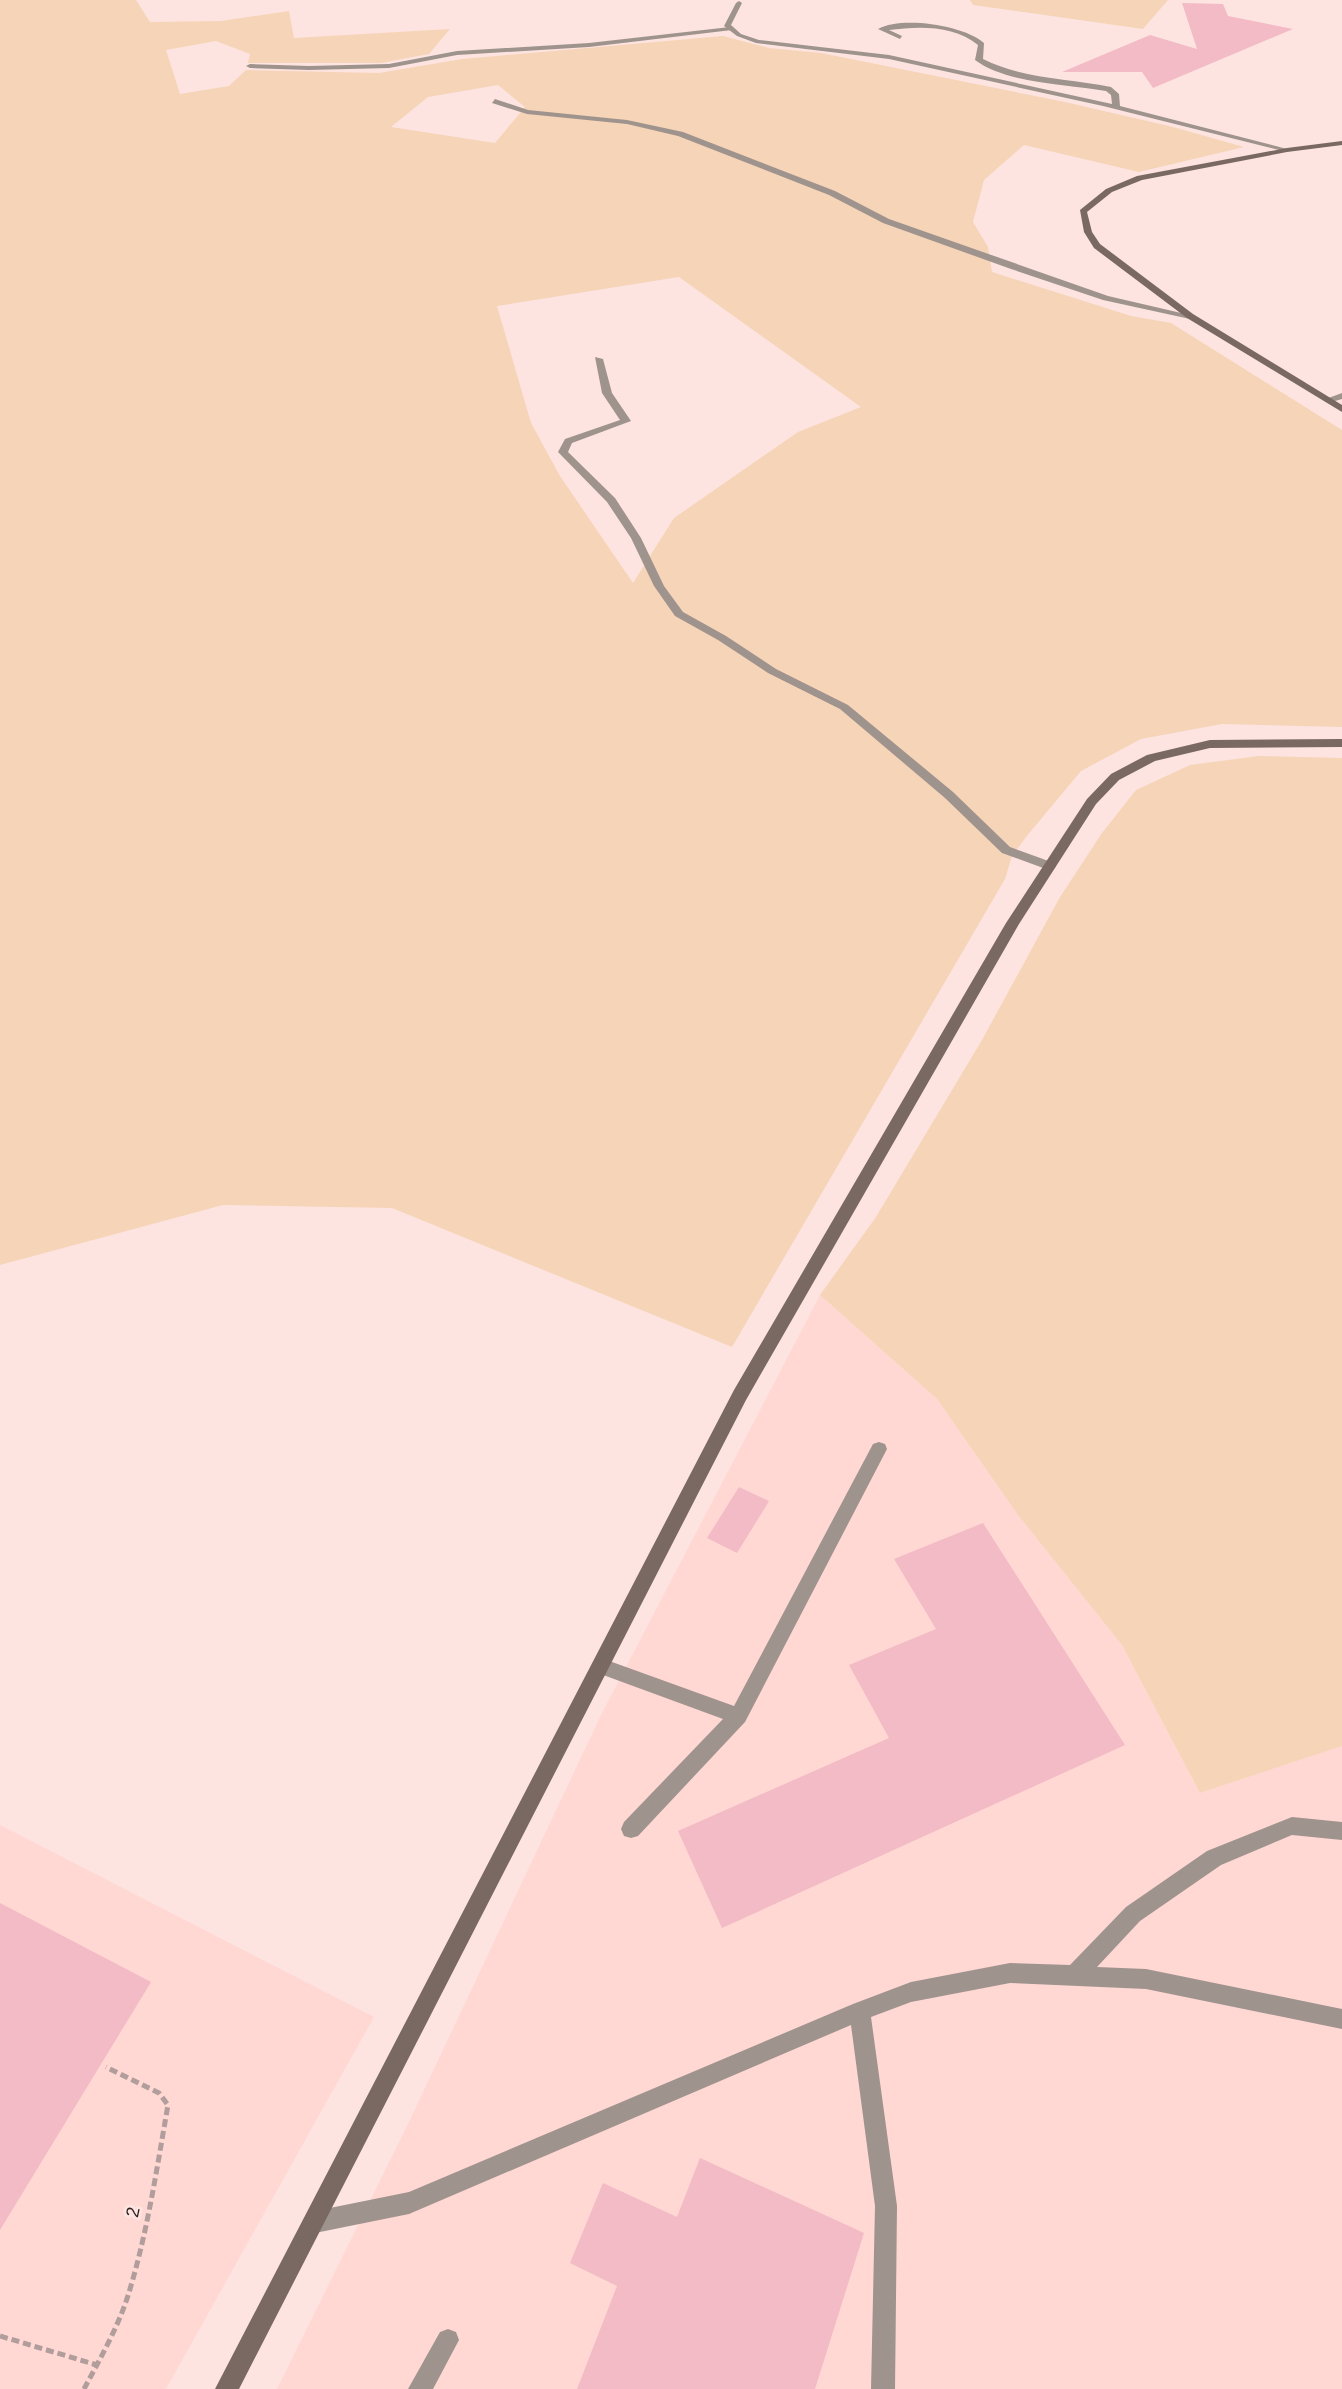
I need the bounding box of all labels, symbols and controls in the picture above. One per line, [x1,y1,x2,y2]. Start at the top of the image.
street label: 2 [122,2205,144,2219]

